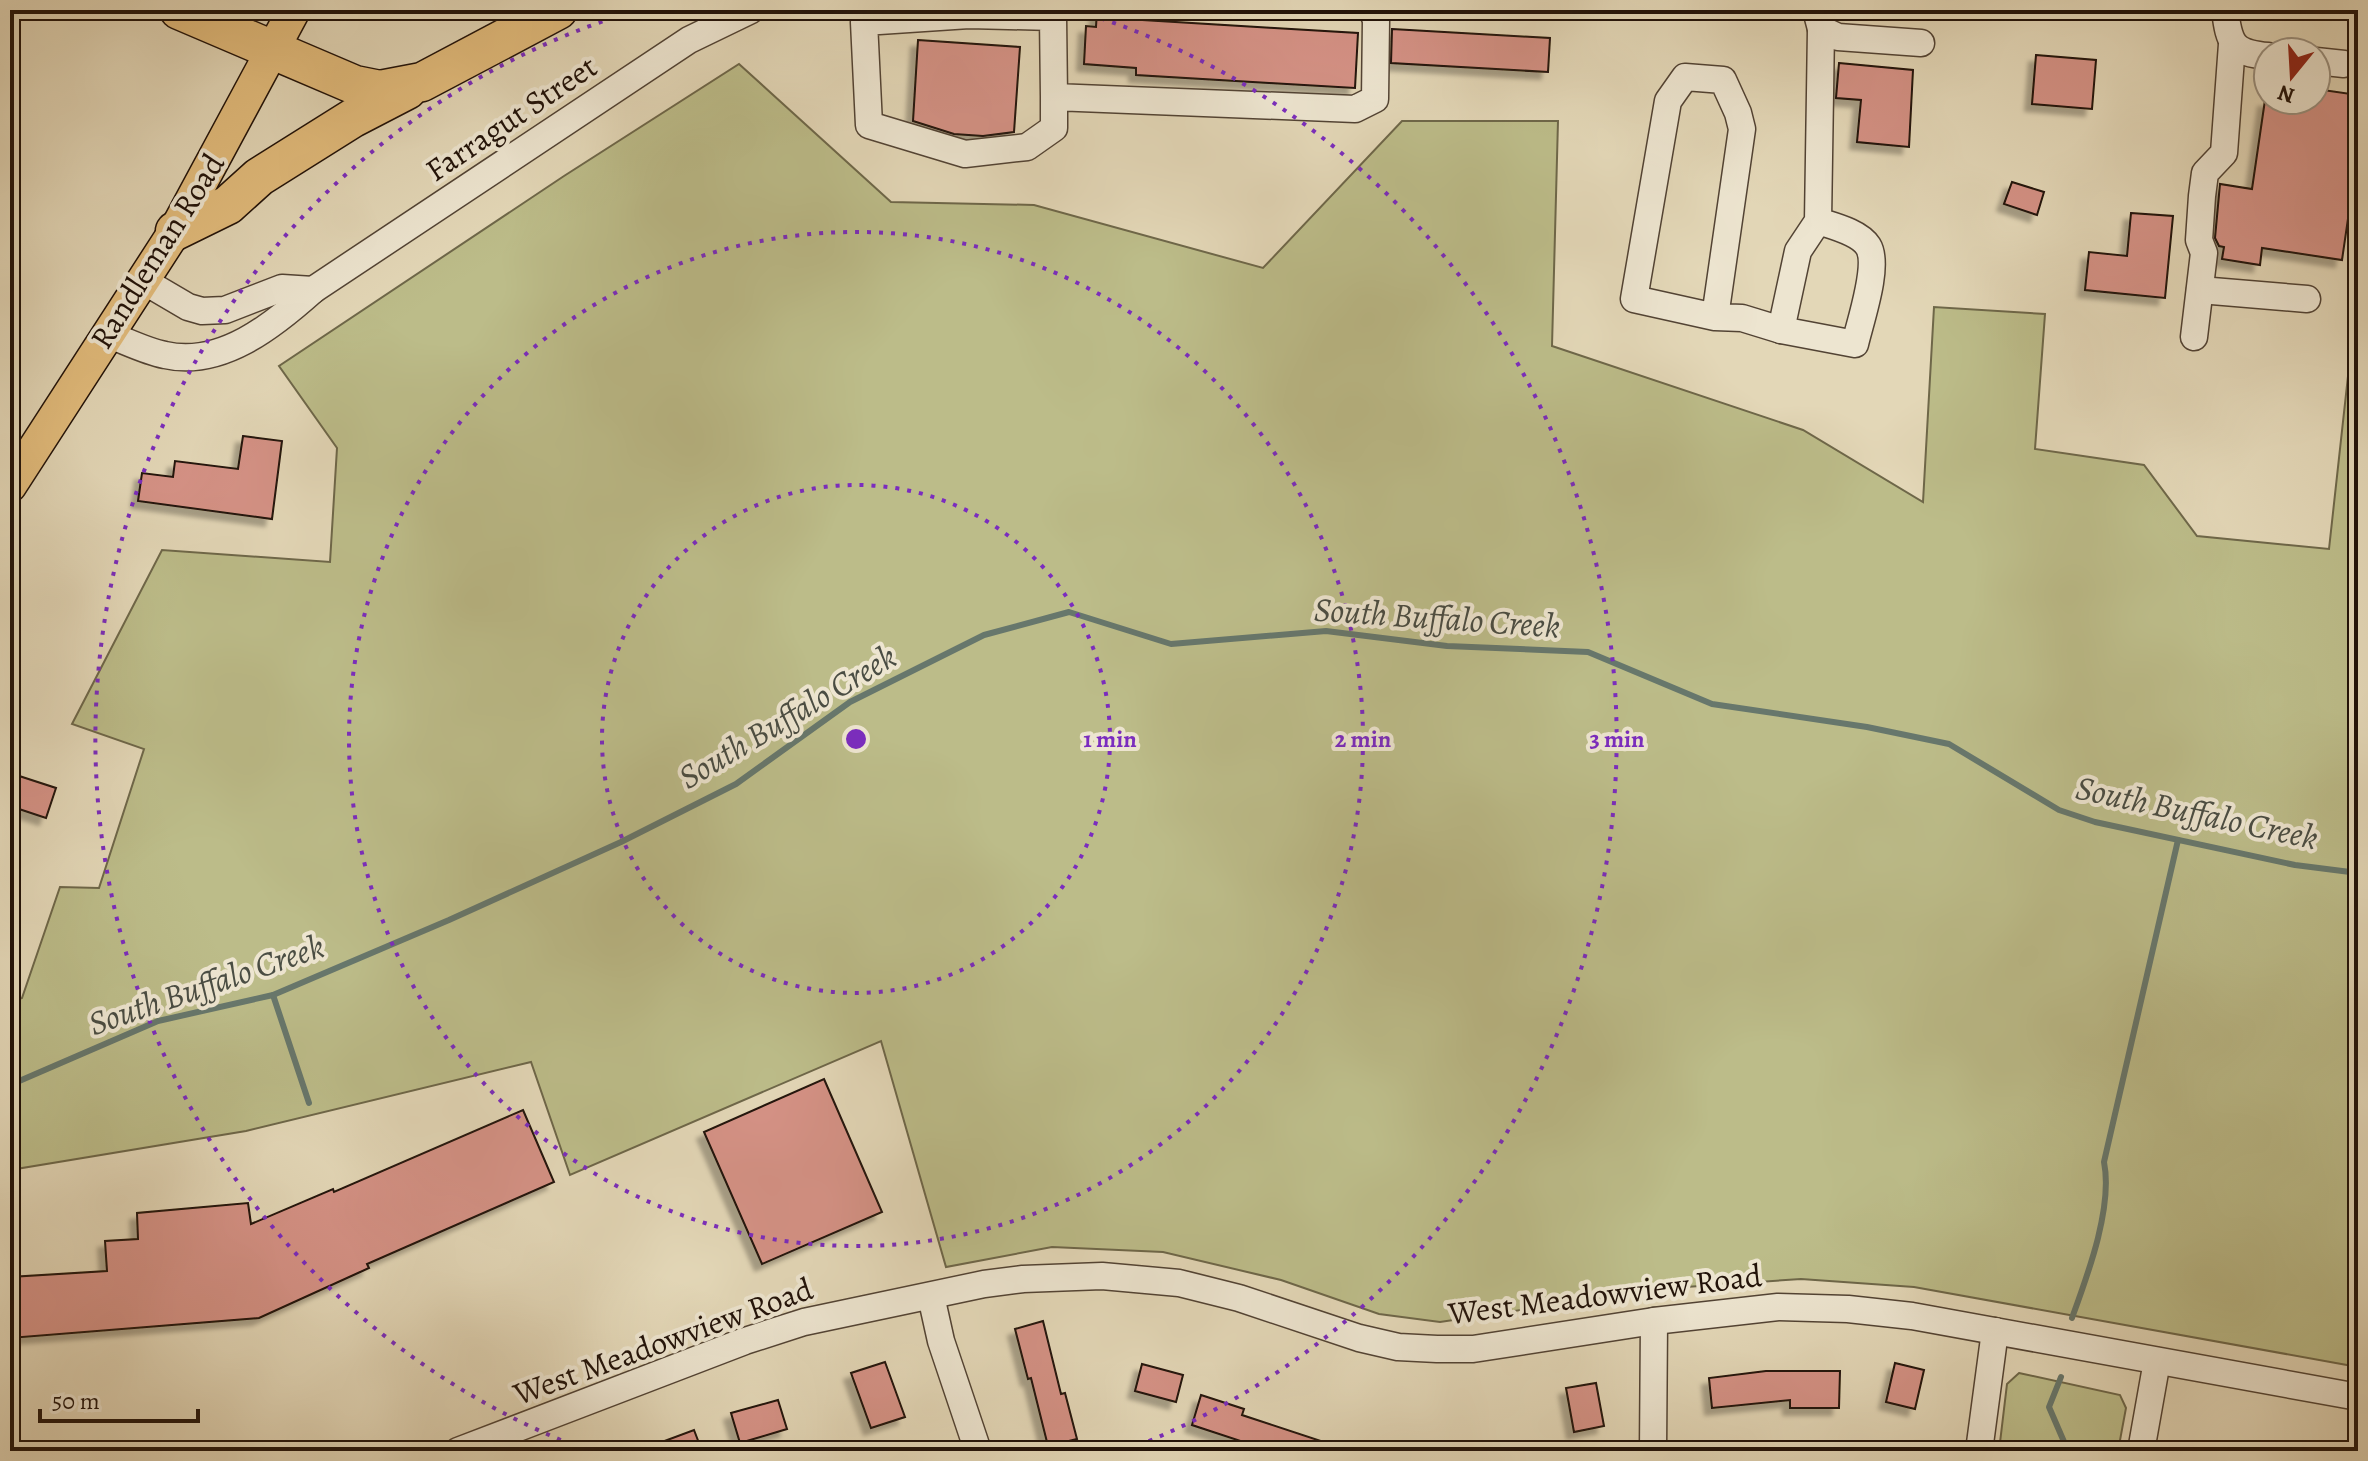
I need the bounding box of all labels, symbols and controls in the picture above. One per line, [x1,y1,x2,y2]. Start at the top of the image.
north arrow [2252,36,2332,116]
street label: Farragut Street [417,44,605,192]
text: N [2274,77,2298,111]
street label: Randleman Road [79,144,235,357]
water label: South Buffalo Creek [1312,585,1562,650]
water label: South Buffalo Creek [670,633,905,800]
text: 1 min [1083,723,1137,755]
text: 2 min [1335,723,1392,755]
text: 3 min [1589,723,1645,755]
centre of rings [842,725,870,753]
water label: South Buffalo Creek [2071,764,2322,861]
water label: South Buffalo Creek [82,922,330,1047]
street label: West Meadowview Road [1445,1253,1765,1335]
street label: West Meadowview Road [506,1266,820,1416]
scale bar [40,1373,198,1423]
text: 50 m [52,1385,100,1417]

